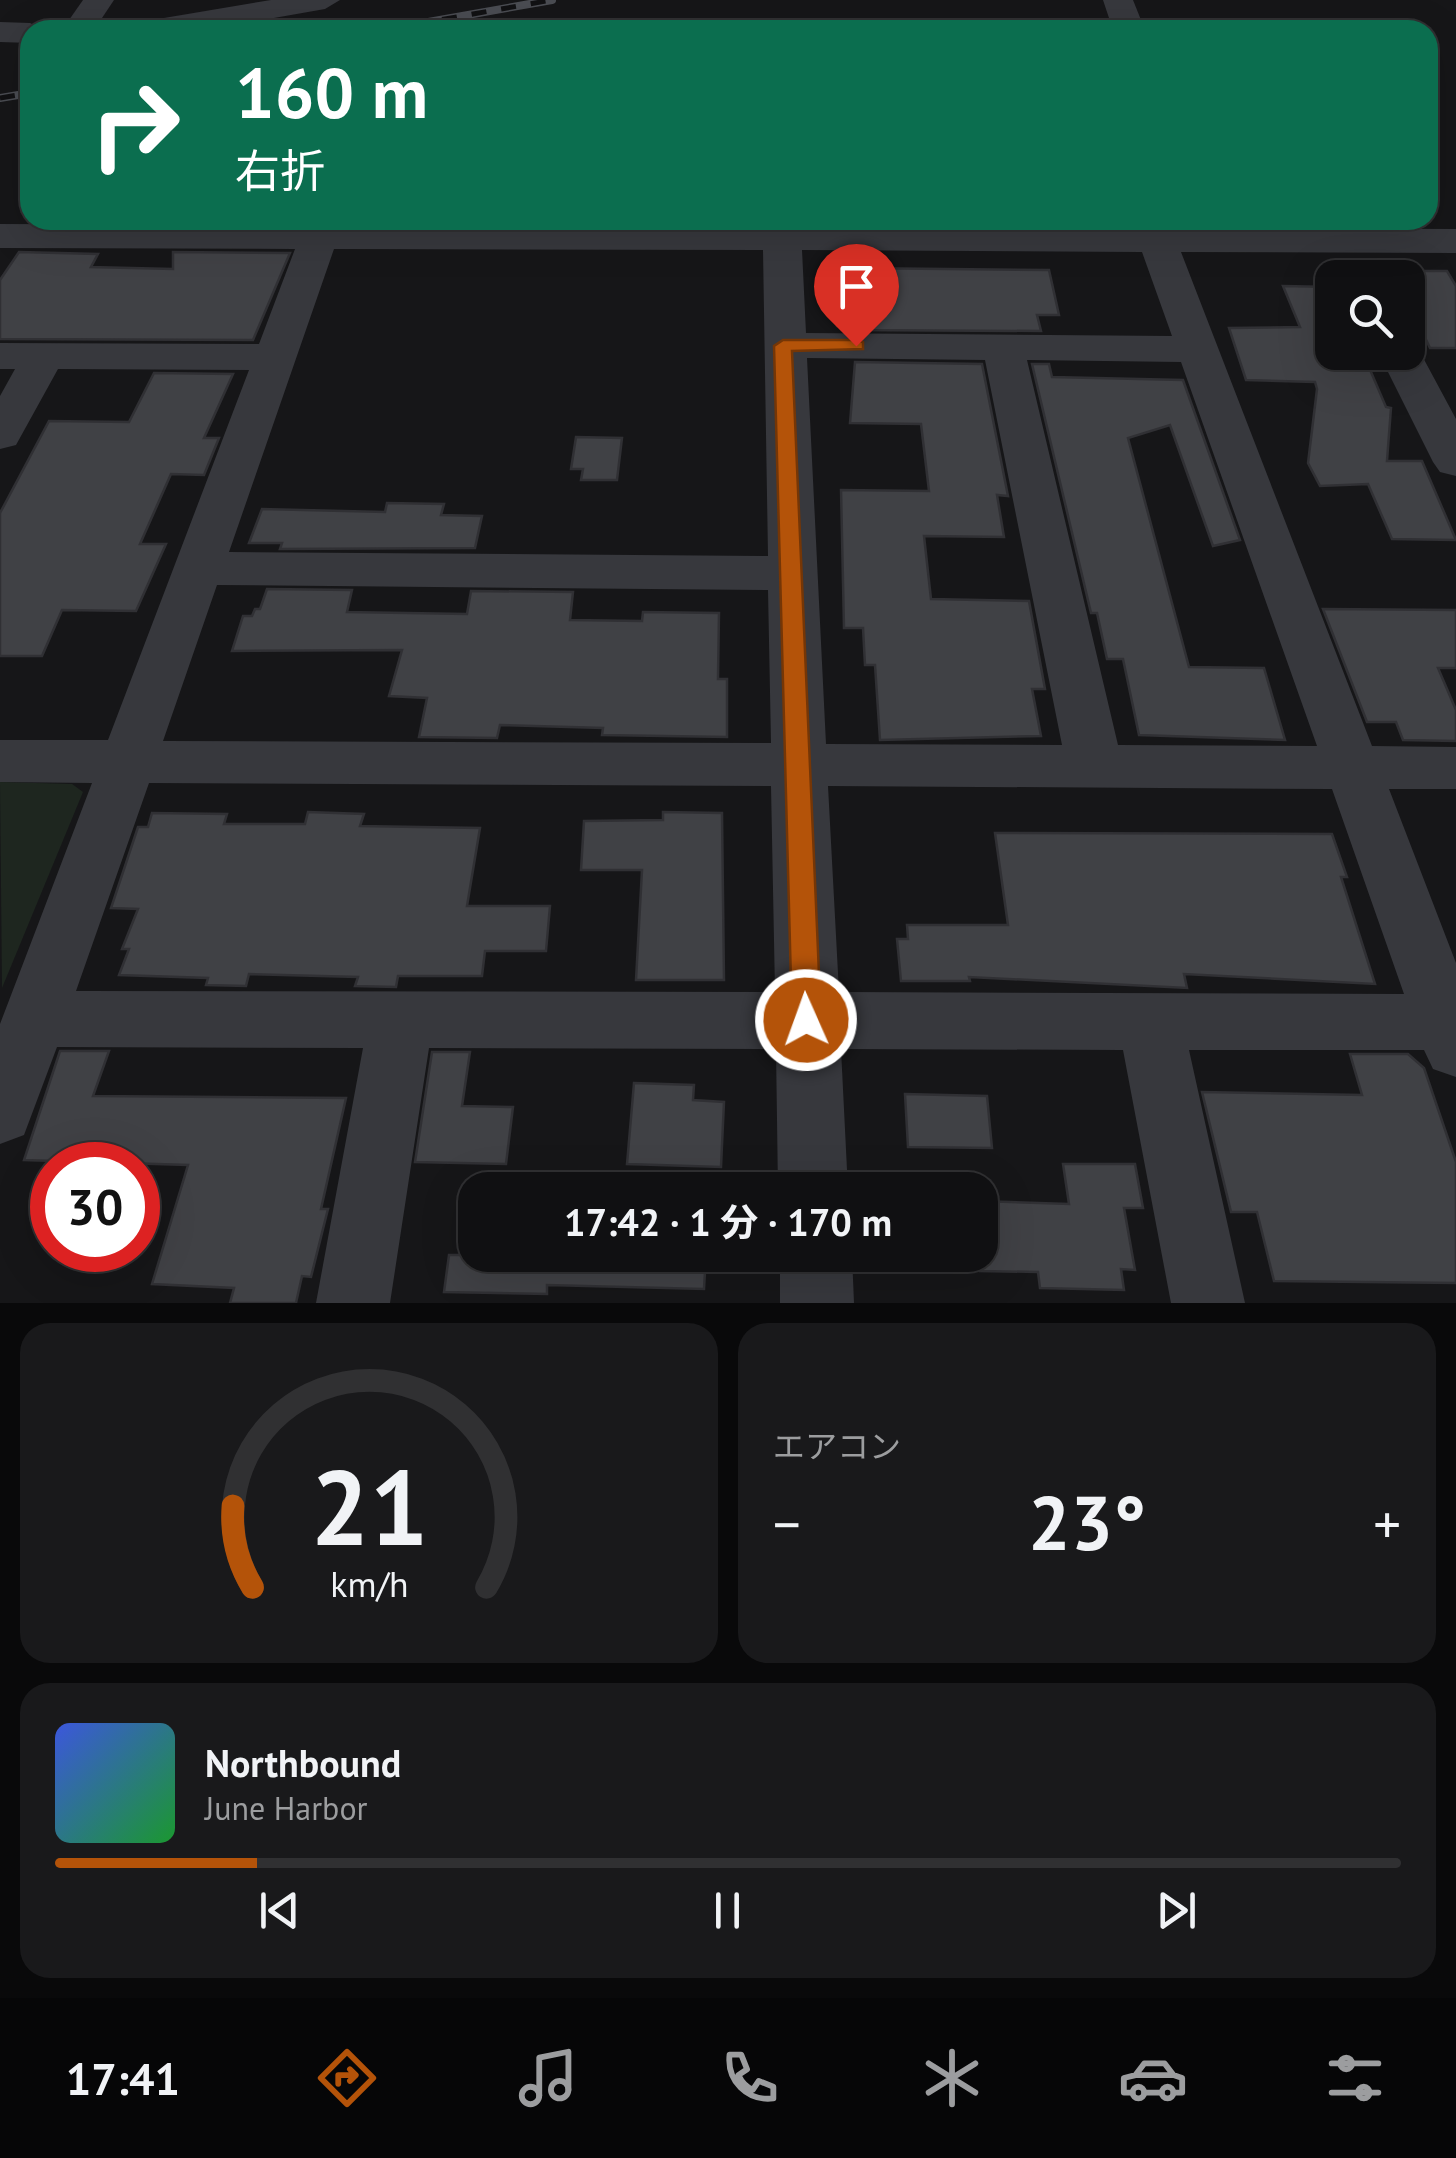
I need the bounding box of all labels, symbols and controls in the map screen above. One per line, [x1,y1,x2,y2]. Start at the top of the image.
text: 160 m [235,47,428,137]
icon: right [70,60,200,190]
text: 右折 [235,141,325,199]
pin [814,244,899,347]
icon: arrive [829,259,884,314]
map controls [1315,260,1425,370]
button: search [1315,260,1425,370]
position arrow [754,968,858,1072]
speed limit sign: 30 [30,1142,160,1272]
text: 17:42 · 1 分 · 170 m [564,1197,892,1246]
text: エアコン [773,1425,901,1467]
text: 21 [310,1439,428,1574]
text: 23° [1028,1474,1146,1571]
text: − [773,1488,801,1559]
text: + [1373,1488,1401,1559]
text: km/h [330,1561,408,1607]
text: Northbound [205,1738,401,1787]
text: June Harbor [205,1787,367,1829]
icon: previous [252,1883,307,1938]
icon: pause [700,1883,755,1938]
icon: next [1149,1883,1204,1938]
icon: directions [312,2043,382,2113]
icon: music [513,2043,583,2113]
icon: phone [715,2043,785,2113]
icon: climate [917,2043,987,2113]
icon: car [1118,2043,1188,2113]
icon: filters [1320,2043,1390,2113]
text: 17:41 [66,2049,180,2107]

